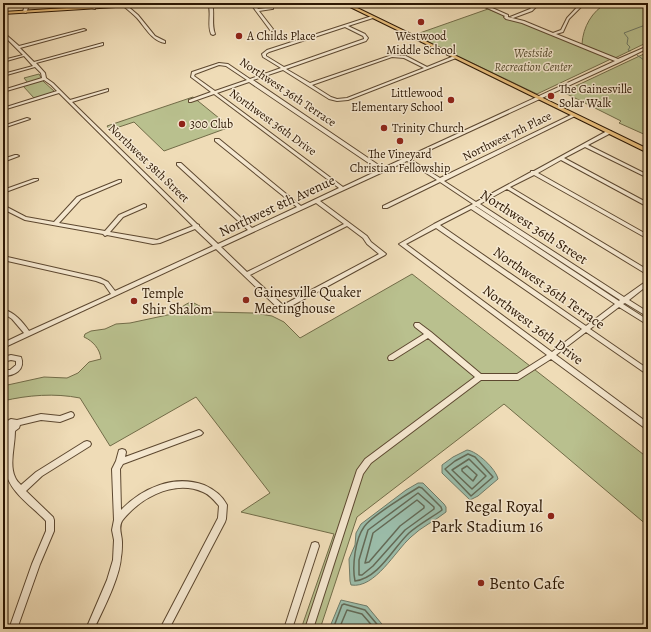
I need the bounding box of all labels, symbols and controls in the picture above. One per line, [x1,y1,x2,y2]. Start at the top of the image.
marker: Westwood Middle School [416,17,426,27]
place label: A Childs Place [246,28,316,44]
place label: Westwood Middle School [386,28,456,58]
marker: A Childs Place [234,31,244,41]
park label: Westside Recreation Center [494,45,573,75]
street label: Northwest 36th Terrace [237,54,339,130]
place label: The Gainesville Solar Walk [559,81,632,111]
street label: Northwest 36th Drive [226,85,320,159]
place label: Littlewood Elementary School [351,85,444,115]
marker: The Gainesville Solar Walk [546,91,556,101]
marker: Littlewood Elementary School [446,95,456,105]
street label: Northwest 7th Place [460,108,554,164]
place label: 300 Club [190,116,233,132]
marker: 300 Club [177,119,187,129]
street label: Northwest 38th Street [105,120,193,206]
place label: Trinity Church [392,120,465,136]
marker: Trinity Church [379,123,389,133]
marker: The Vineyard Christian Fellowship [395,136,405,146]
place label: The Vineyard Christian Fellowship [350,146,450,176]
street label: Northwest 8th Avenue [216,171,338,241]
street label: Northwest 36th Street [477,185,592,269]
street label: Northwest 36th Terrace [489,242,609,334]
street label: Northwest 36th Drive [479,281,587,369]
place label: Gainesville Quaker Meetinghouse [254,283,362,318]
place label: Temple Shir Shalom [142,284,213,319]
marker: Gainesville Quaker Meetinghouse [241,295,251,305]
marker: Temple Shir Shalom [129,296,139,306]
place label: Regal Royal Park Stadium 16 [431,495,543,538]
marker: Regal Royal Park Stadium 16 [546,511,556,521]
place label: Bento Cafe [489,572,565,595]
marker: Bento Cafe [476,578,486,588]

